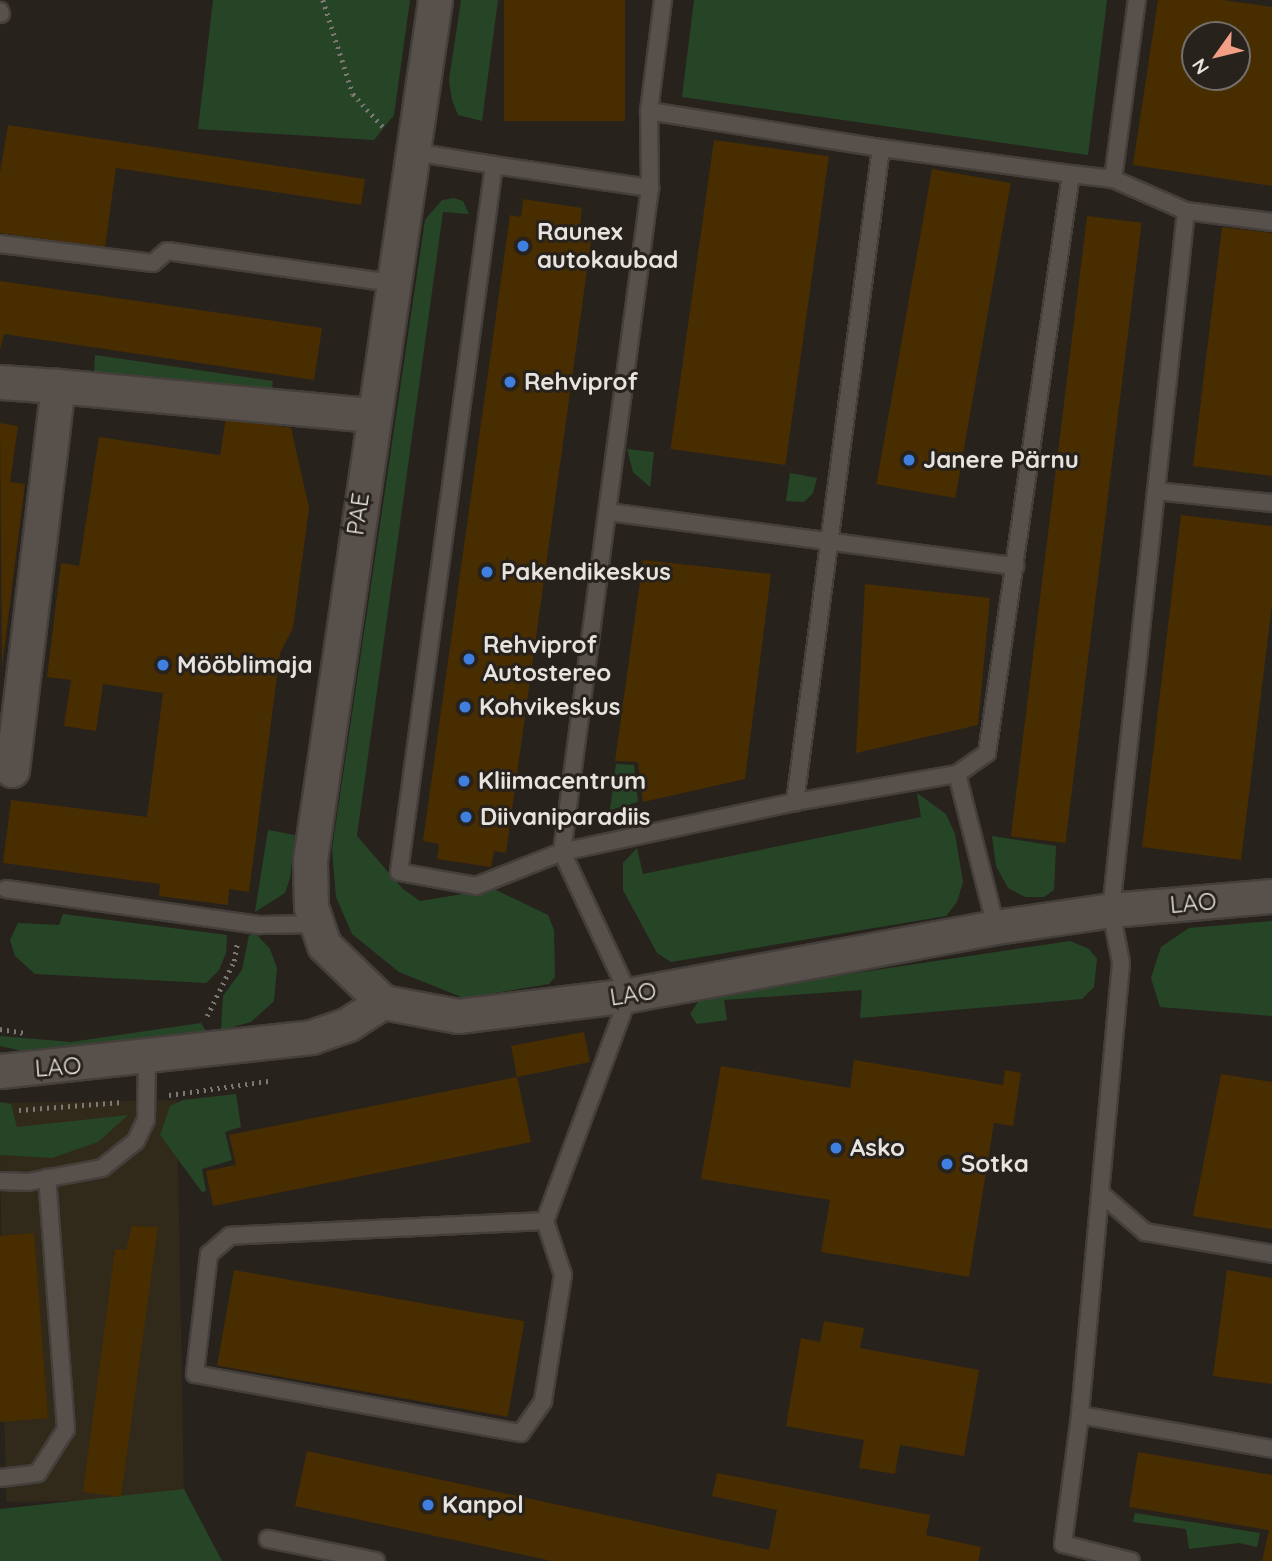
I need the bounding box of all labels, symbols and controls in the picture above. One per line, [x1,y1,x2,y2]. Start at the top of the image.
north arrow [1181,21,1251,91]
text: N [1186,54,1214,79]
place label: Raunex autokaubad [537,218,678,274]
marker: Raunex autokaubad [515,238,531,254]
place label: Rehviprof [524,368,638,396]
marker: Rehviprof [502,374,518,390]
place label: Janere Pärnu [923,446,1079,474]
marker: Janere Pärnu [901,452,917,468]
street label: PAE [341,491,375,537]
place label: Pakendikeskus [501,558,671,586]
marker: Pakendikeskus [479,564,495,580]
place label: Rehviprof Autostereo [483,631,611,687]
place label: Mööblimaja [177,651,313,679]
marker: Rehviprof Autostereo [461,651,477,667]
marker: Mööblimaja [155,657,171,673]
place label: Kohvikeskus [479,693,620,721]
marker: Kohvikeskus [457,699,473,715]
place label: Kliimacentrum [478,767,646,795]
marker: Kliimacentrum [456,773,472,789]
place label: Diivaniparadiis [480,803,650,831]
marker: Diivaniparadiis [458,809,474,825]
street label: LAO [1169,887,1217,919]
street label: LAO [608,976,658,1012]
street label: LAO [34,1051,82,1083]
place label: Asko [850,1134,905,1162]
marker: Asko [828,1140,844,1156]
place label: Sotka [961,1150,1029,1178]
marker: Sotka [939,1156,955,1172]
place label: Kanpol [442,1491,524,1519]
marker: Kanpol [420,1497,436,1513]

